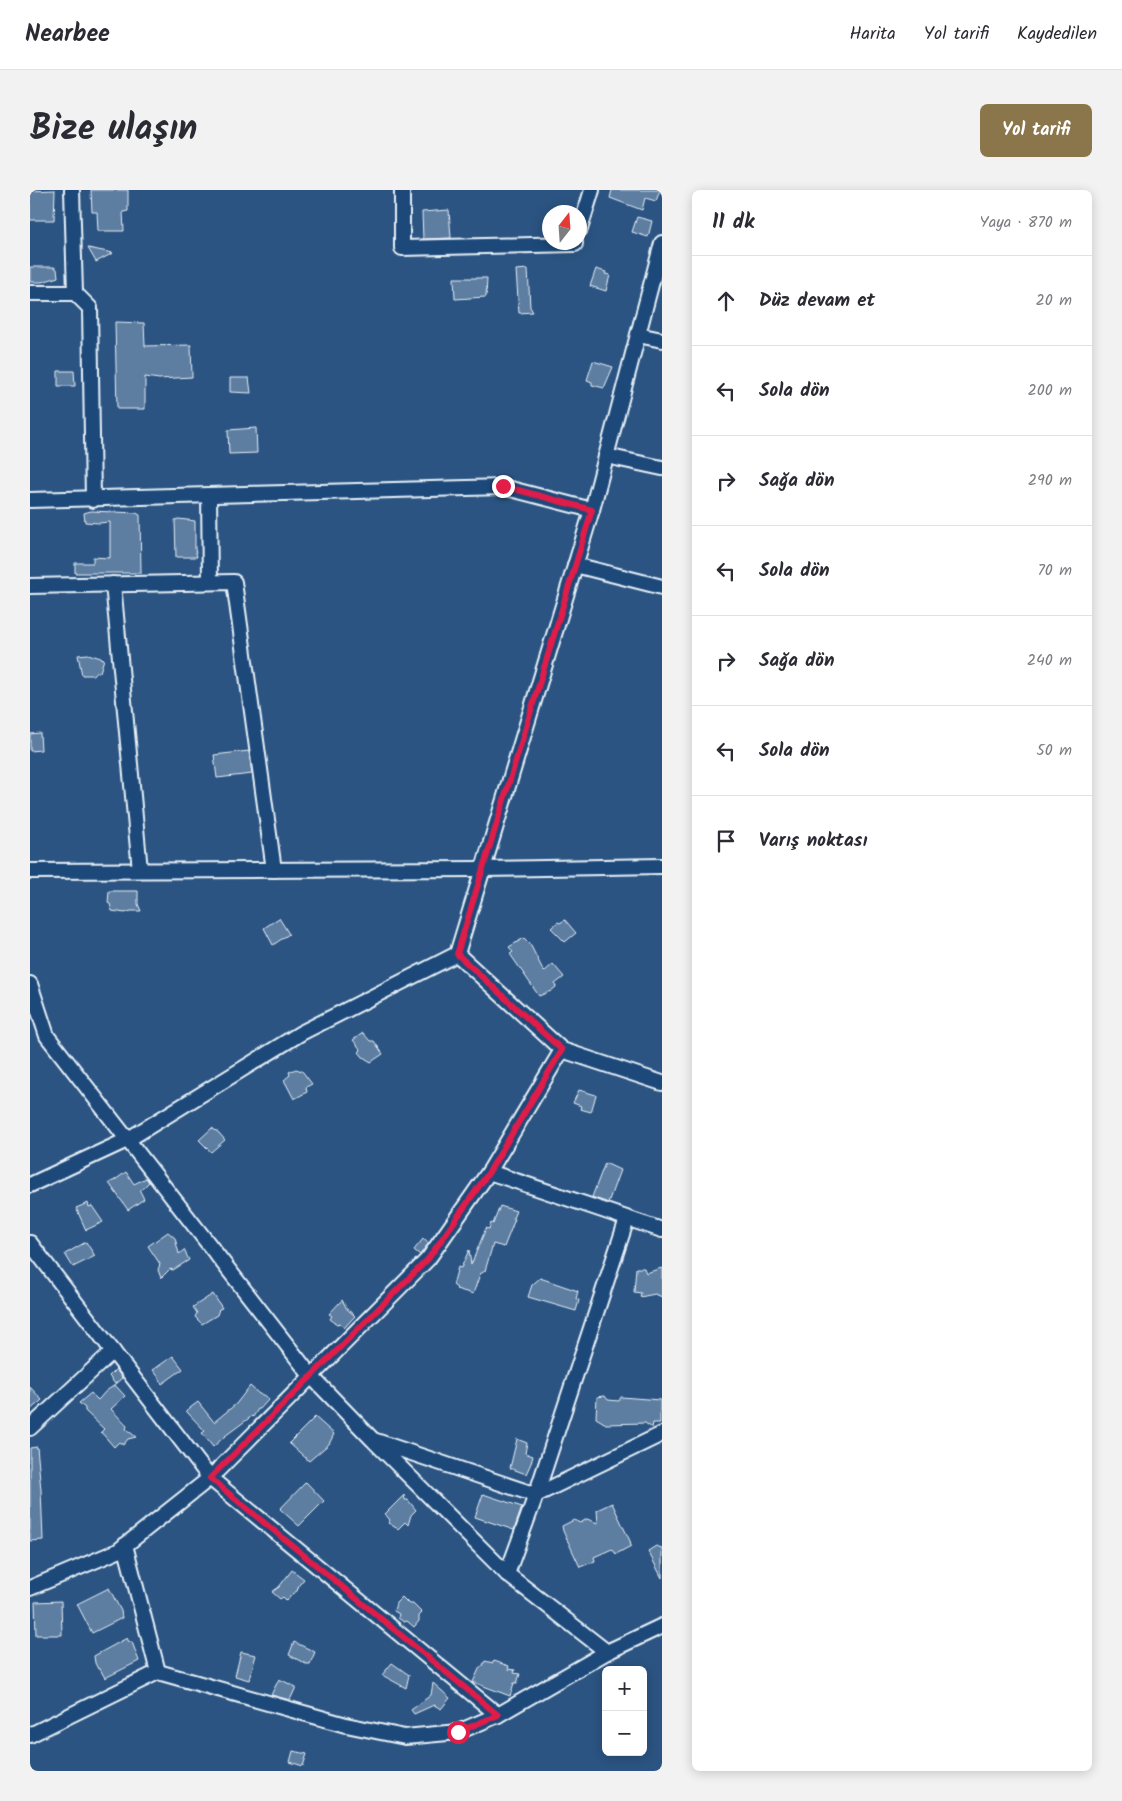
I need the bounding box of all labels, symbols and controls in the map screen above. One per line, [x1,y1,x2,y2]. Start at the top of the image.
text: Nearbee [25,15,110,54]
text: Harita [850,20,896,49]
text: Yol tarifi [924,20,989,49]
text: Kaydedilen [1017,20,1097,49]
text: Bize ulaşın [30,102,197,158]
button: Yol tarifi [980,104,1092,157]
north arrow [542,205,587,250]
text: 11 dk [712,206,754,239]
text: Yaya · 870 m [980,210,1072,235]
text: Düz devam et [759,286,875,316]
icon: ahead [712,287,740,315]
text: 20 m [1036,288,1072,313]
text: Sola dön [759,376,830,406]
icon: left [712,377,740,405]
text: 200 m [1028,378,1072,403]
text: Sağa dön [759,466,835,496]
icon: right [712,467,740,495]
text: 290 m [1028,468,1072,493]
route end [492,475,515,498]
text: Sola dön [759,556,830,586]
icon: left [712,557,740,585]
text: 70 m [1037,558,1072,583]
text: Sağa dön [759,646,835,676]
icon: right [712,647,740,675]
text: 240 m [1027,648,1072,673]
text: Sola dön [759,736,830,766]
icon: left [712,737,740,765]
text: 50 m [1036,738,1072,763]
text: Varış noktası [759,826,867,856]
icon: arrive [712,827,740,855]
map controls [602,1666,647,1756]
button: + [602,1666,647,1711]
button: − [602,1711,647,1756]
route start [447,1721,470,1744]

